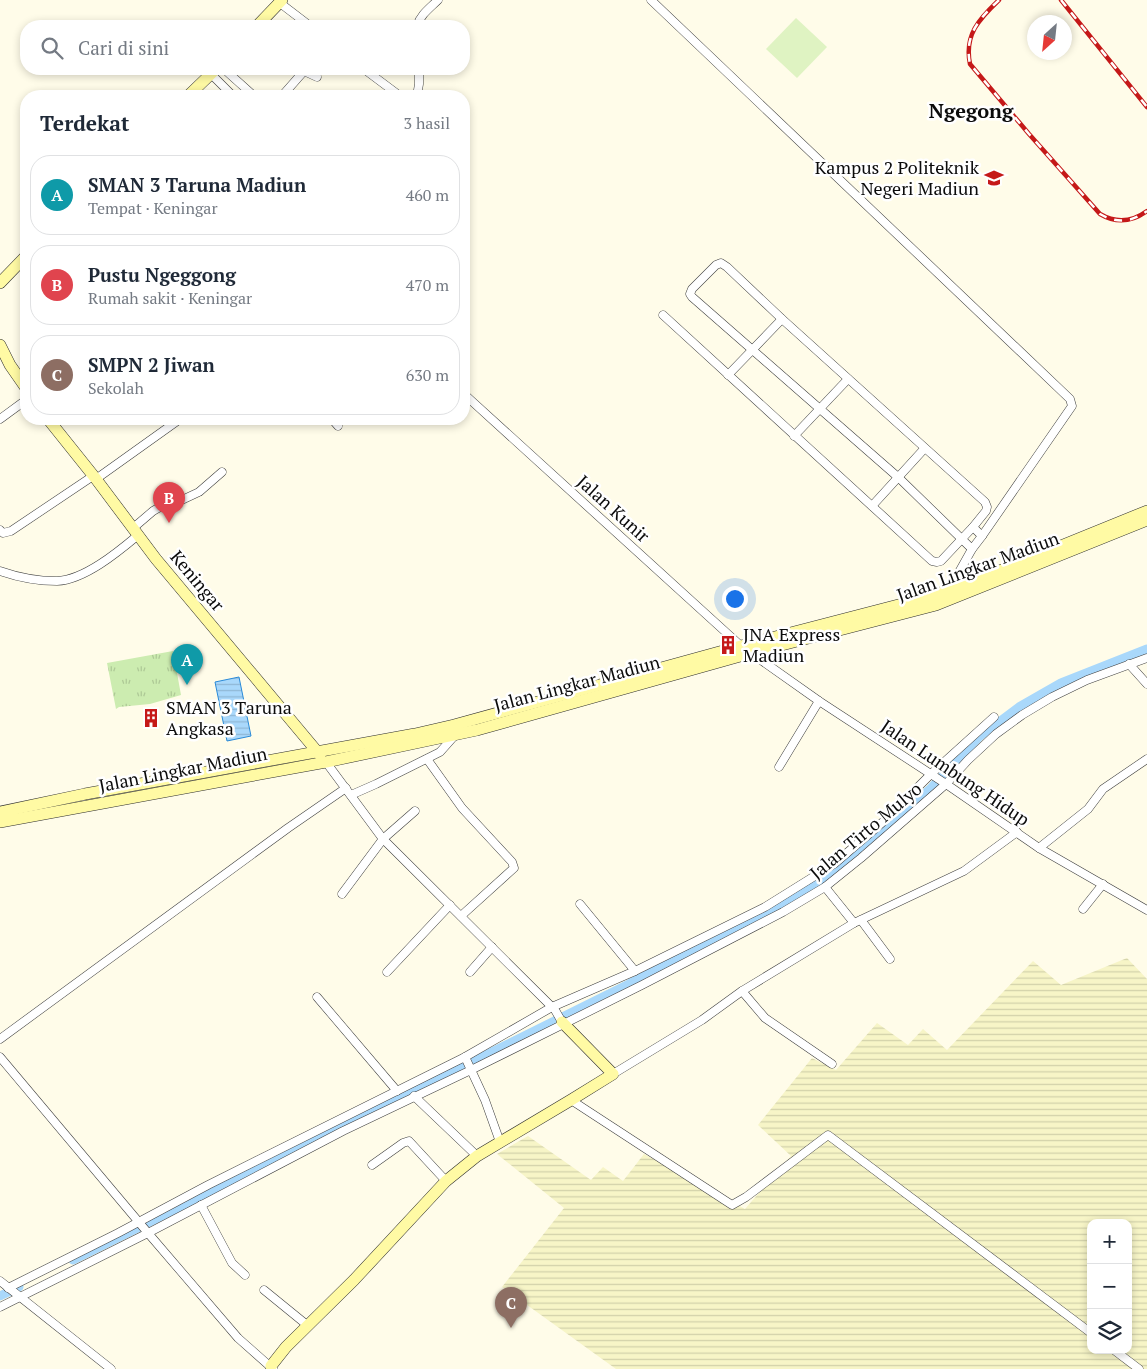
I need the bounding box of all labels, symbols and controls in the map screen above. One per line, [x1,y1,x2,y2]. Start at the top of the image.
north arrow [1027,15,1072,60]
search box [20,20,470,75]
icon: search [38,34,66,62]
text: Cari di sini [78,35,169,60]
district label: Ngegong [929,97,1014,124]
text: Terdekat [40,109,129,137]
text: 3 hasil [404,112,450,134]
place label: Kampus 2 Politeknik Negeri Madiun [815,155,980,200]
school or university icon: Kampus 2 Politeknik Negeri Madiun [983,167,1005,189]
text: SMAN 3 Taruna Madiun [88,172,306,197]
text: A [51,184,63,206]
text: 460 m [406,184,449,206]
text: Tempat · Keningar [88,197,218,219]
text: Pustu Ngeggong [88,262,236,287]
text: B [52,274,62,296]
text: 470 m [406,274,449,296]
text: Rumah sakit · Keningar [88,287,252,309]
text: SMPN 2 Jiwan [88,352,215,377]
text: C [52,364,62,386]
text: 630 m [406,364,449,386]
text: Sekolah [88,377,144,399]
street label: Jalan Kunir [572,469,655,547]
pin: B [153,482,185,523]
street label: Jalan Lingkar Madiun [893,525,1062,607]
street label: Keningar [165,545,230,616]
your location [722,586,748,612]
place label: JNA Express Madiun [743,622,840,667]
building icon: JNA Express Madiun [717,634,739,656]
pin: A [171,644,203,685]
street label: Jalan Lingkar Madiun [491,649,663,717]
place label: SMAN 3 Taruna Angkasa [166,695,292,740]
building icon: SMAN 3 Taruna Angkasa [140,707,162,729]
street label: Jalan Lumbung Hidup [877,713,1035,831]
street label: Jalan Lingkar Madiun [97,741,269,797]
street label: Jalan Tirto Mulyo [804,776,926,884]
map controls [1087,1219,1132,1354]
button: + [1087,1219,1132,1264]
button: − [1087,1264,1132,1309]
pin: C [495,1287,527,1328]
button: layers [1087,1309,1132,1354]

